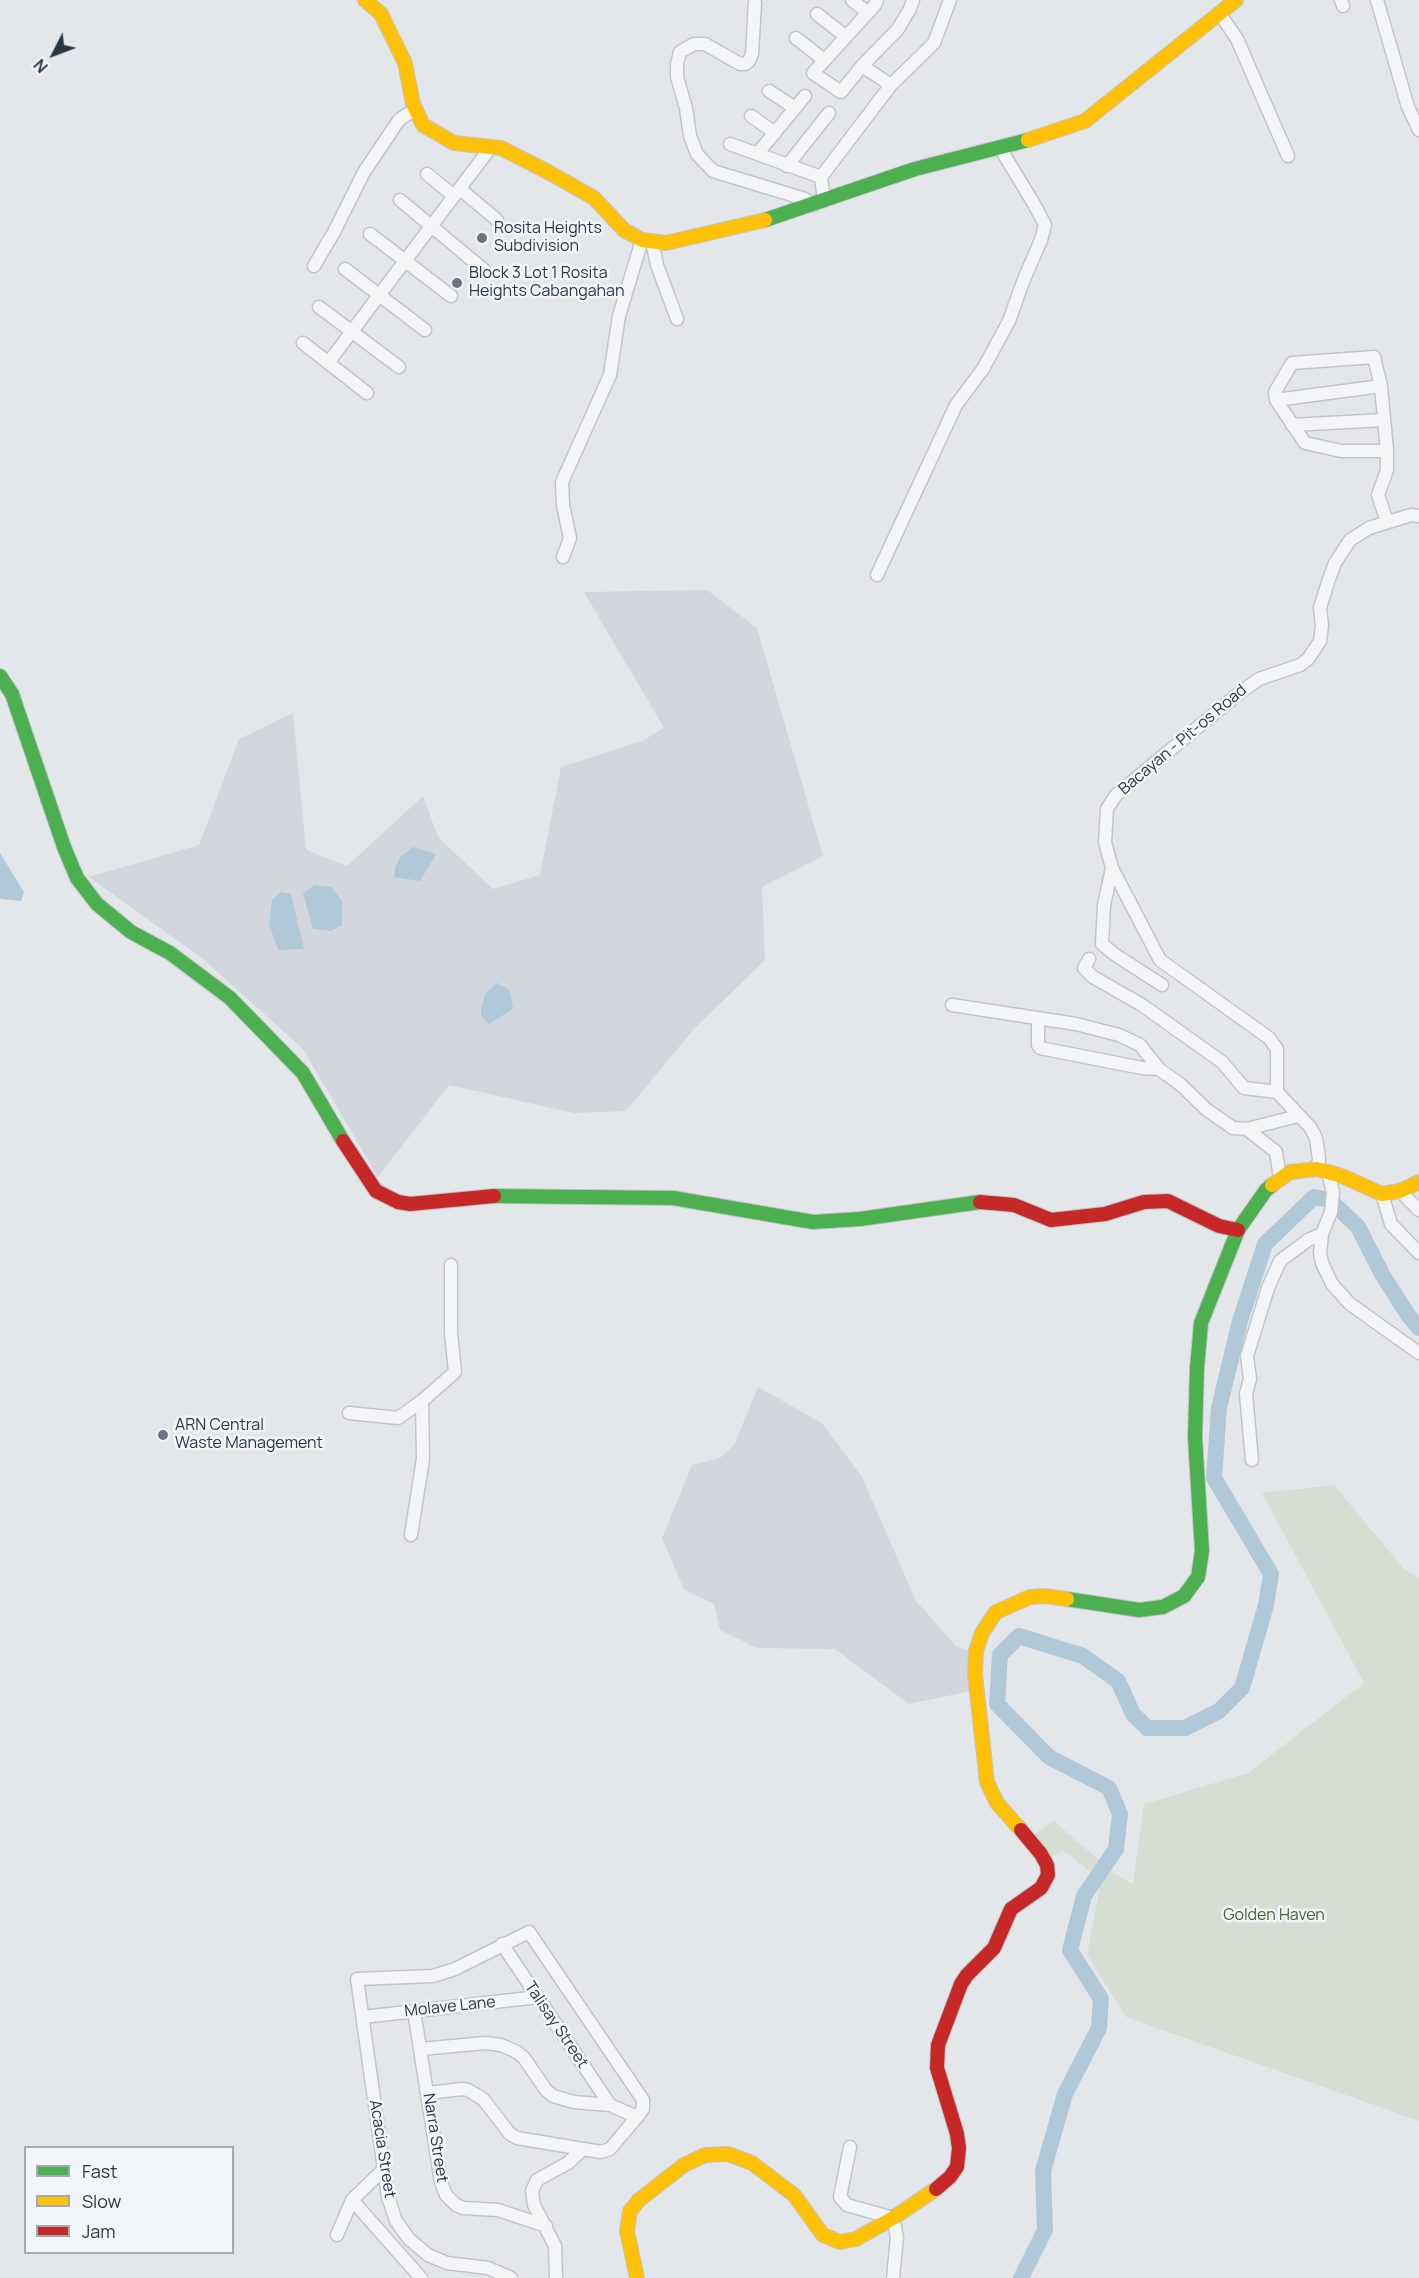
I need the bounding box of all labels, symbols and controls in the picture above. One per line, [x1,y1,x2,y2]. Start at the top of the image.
north arrow [24,24,84,84]
text: N [29,54,53,78]
place label: Rosita Heights Subdivision [494,219,602,257]
marker: Rosita Heights Subdivision [475,231,489,245]
place label: Block 3 Lot 1 Rosita Heights Cabangahan [469,264,624,302]
marker: Block 3 Lot 1 Rosita Heights Cabangahan [450,276,464,290]
street label: Bacayan - Pit-os Road [1115,681,1251,799]
place label: ARN Central Waste Management [175,1416,323,1454]
marker: ARN Central Waste Management [156,1428,170,1442]
park label: Golden Haven [1223,1906,1325,1926]
street label: Talisay Street [520,1978,592,2072]
street label: Molave Lane [404,1993,496,2021]
street label: Narra Street [418,2092,452,2184]
street label: Acacia Street [365,2098,399,2200]
legend [24,2146,234,2254]
text: Fast [82,2159,117,2183]
text: Slow [82,2189,121,2213]
text: Jam [82,2219,116,2243]

